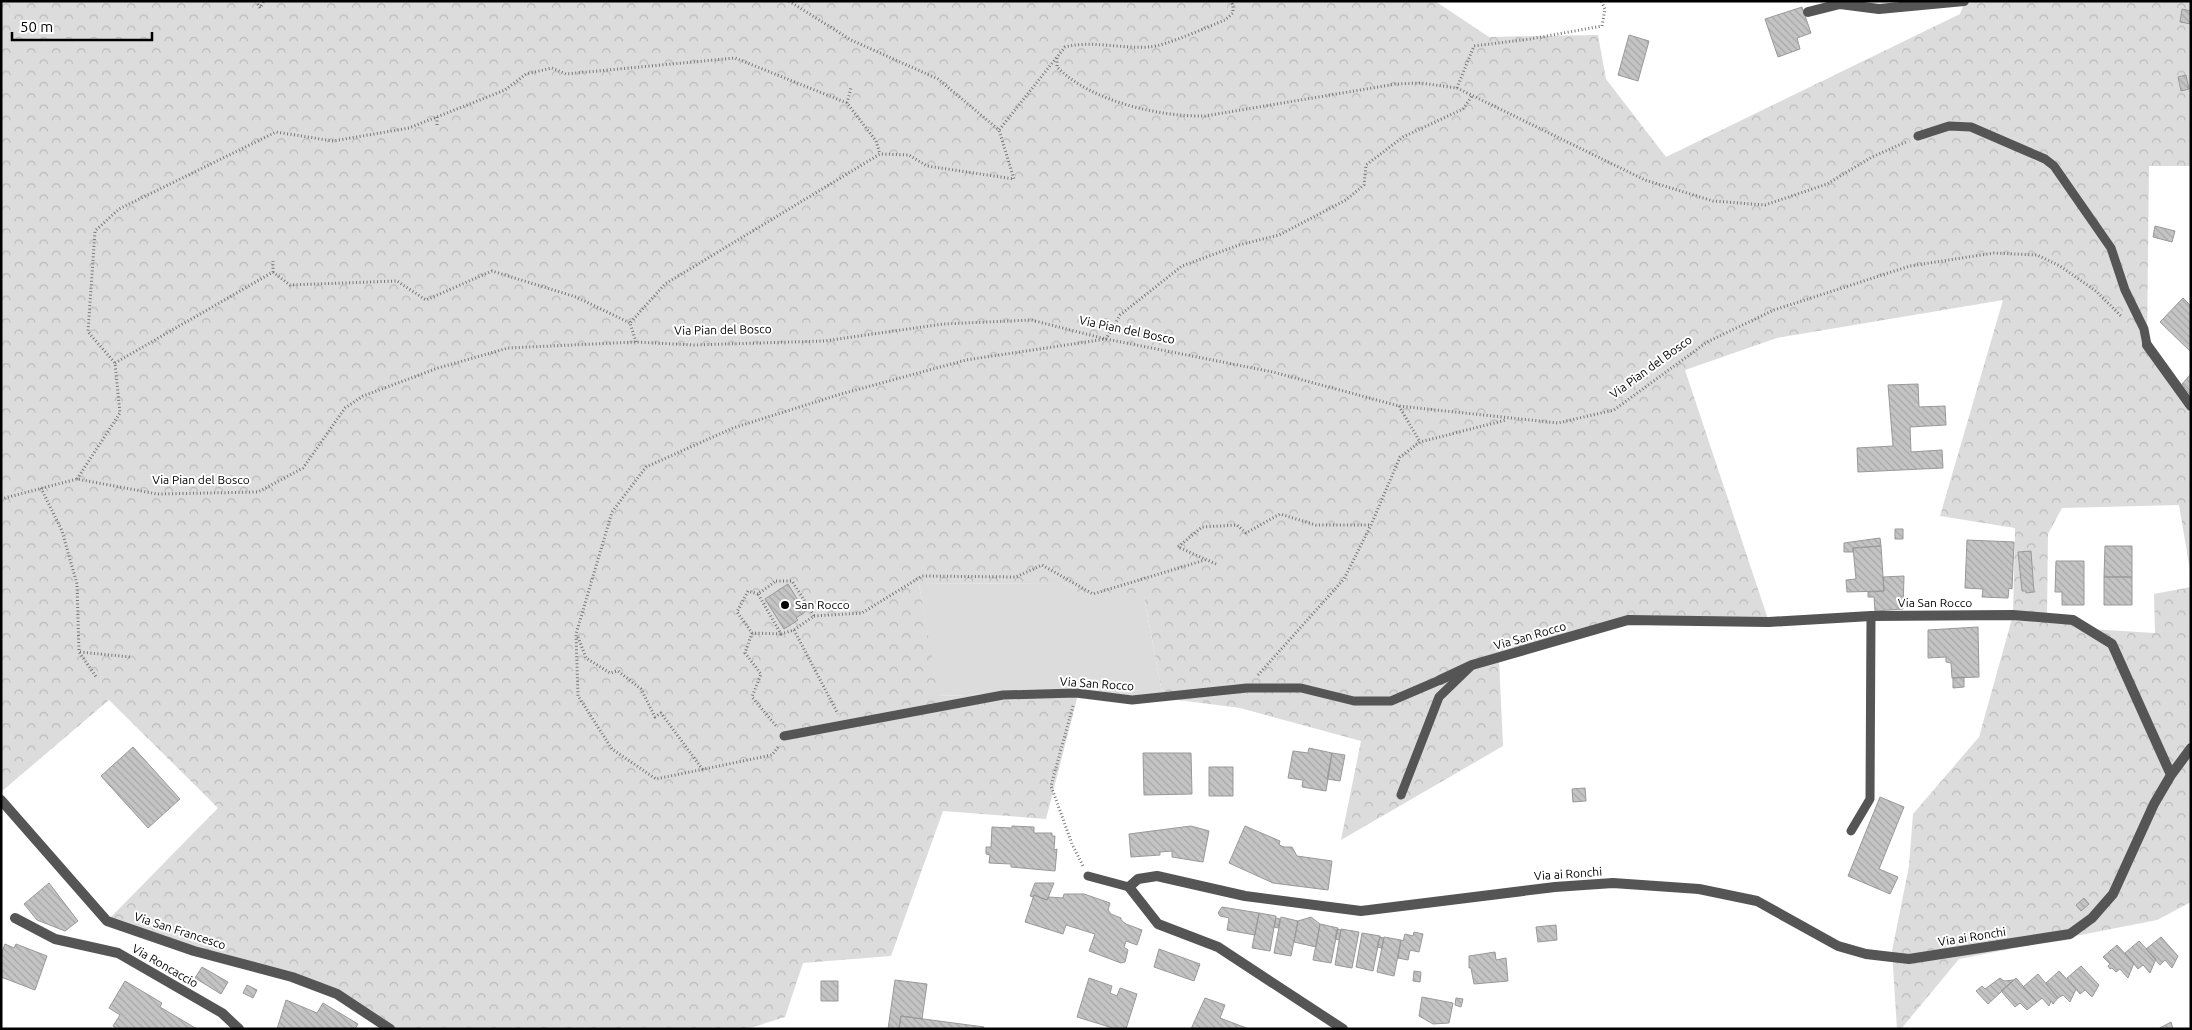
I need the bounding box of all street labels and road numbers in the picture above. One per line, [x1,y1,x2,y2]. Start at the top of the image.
street label: Via Pian del Bosco [1078,313,1176,346]
street label: Via Pian del Bosco [674,322,772,337]
street label: Via Pian del Bosco [1607,333,1694,401]
street label: Via Pian del Bosco [152,473,250,486]
street label: Via San Rocco [1898,596,1972,609]
street label: Via San Rocco [1492,619,1567,652]
street label: Via San Rocco [1059,674,1135,693]
street label: Via ai Ronchi [1533,865,1603,882]
street label: Via San Francesco [133,910,228,951]
street label: Via ai Ronchi [1937,925,2007,948]
street label: Via Roncaccio [130,941,201,990]

